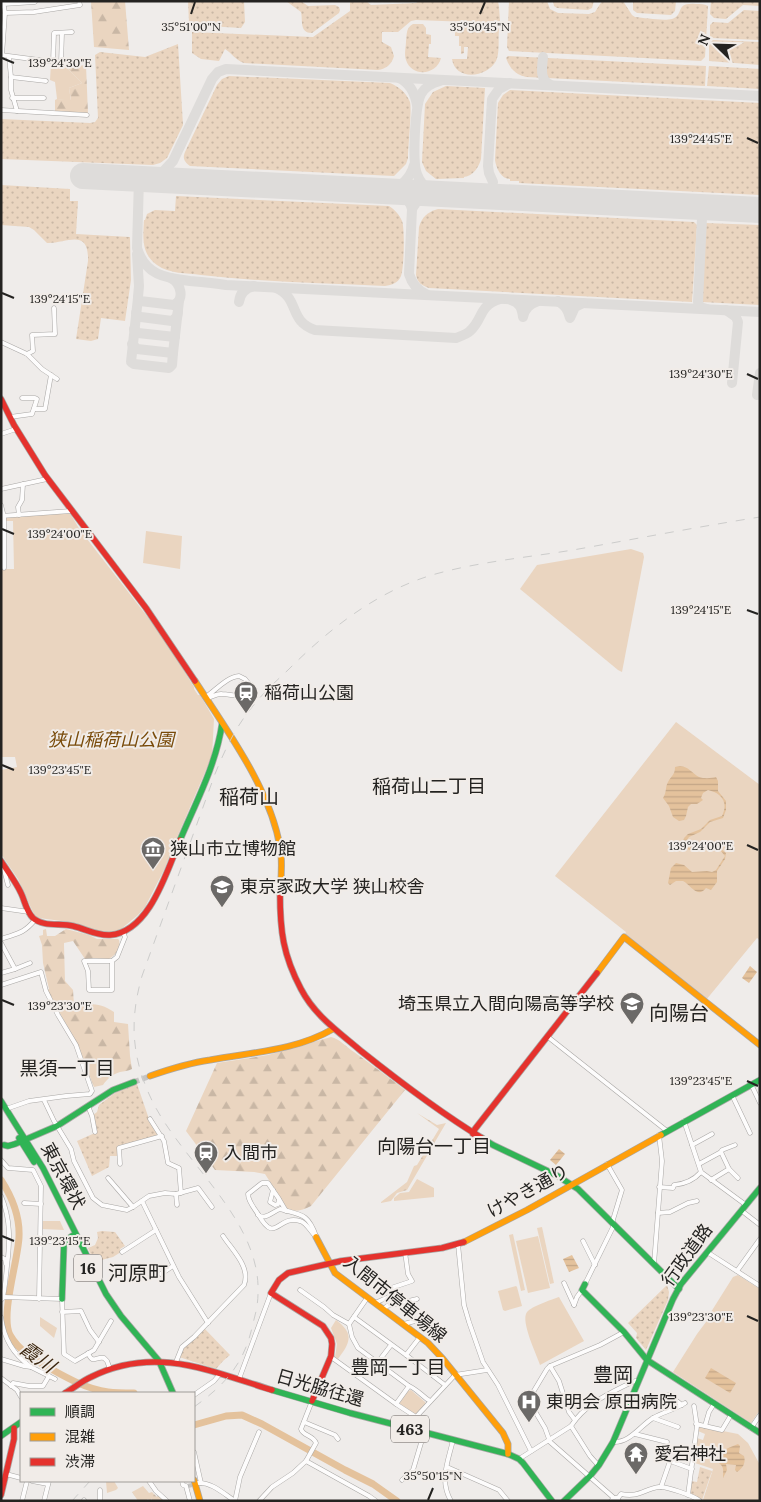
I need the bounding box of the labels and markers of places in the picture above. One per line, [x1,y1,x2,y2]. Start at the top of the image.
station icon: 稲荷山公園 [233,680,259,714]
place label: 稲荷山公園 [264,681,354,704]
museum icon: 狭山市立博物館 [140,836,166,870]
place label: 狭山市立博物館 [170,837,296,860]
school or university icon: 東京家政大学 狭山校舎 [209,874,235,908]
place label: 東京家政大学 狭山校舎 [240,875,425,898]
school or university icon: 埼玉県立入間向陽高等学校 [619,991,645,1025]
place label: 埼玉県立入間向陽高等学校 [398,992,614,1015]
station icon: 入間市 [193,1140,219,1174]
place label: 入間市 [224,1141,278,1164]
hospital icon: 東明会 原田病院 [516,1389,542,1423]
place label: 東明会 原田病院 [546,1390,677,1413]
temple icon: 愛宕神社 [623,1441,649,1475]
place label: 愛宕神社 [654,1442,726,1465]

